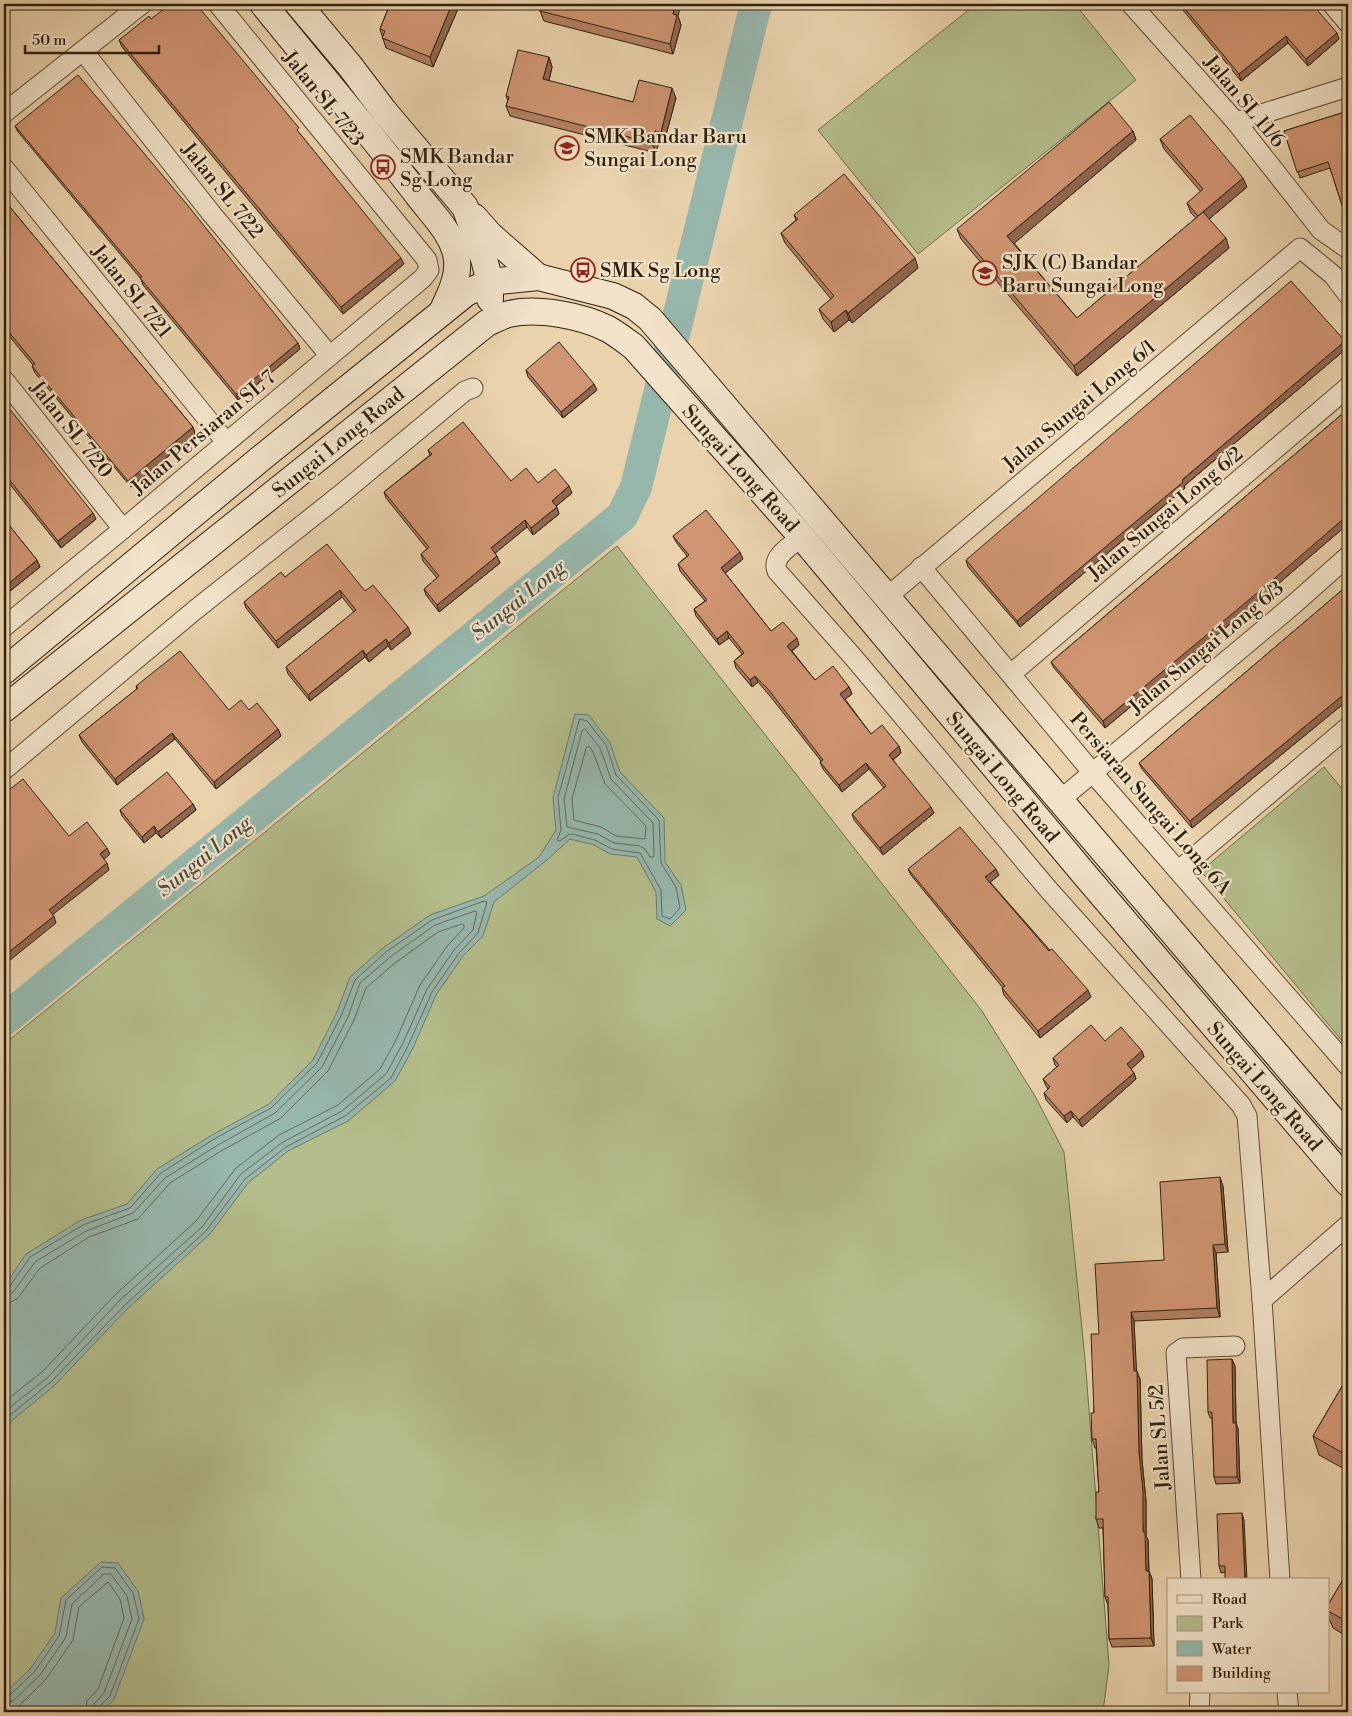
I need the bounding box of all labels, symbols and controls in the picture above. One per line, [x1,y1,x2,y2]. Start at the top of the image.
scale bar [25,22,159,54]
text: 50 m [32,31,66,50]
street label: Jalan SL 7/23 [276,45,369,152]
street label: Jalan SL 11/6 [1197,50,1290,153]
place label: SMK Bandar Baru Sungai Long [584,125,748,173]
school or university icon: SMK Bandar Baru Sungai Long [554,135,580,161]
street label: Jalan SL 7/22 [175,137,268,244]
place label: SMK Bandar Sg Long [400,145,514,193]
bus stop icon: SMK Bandar Sg Long [370,154,396,180]
street label: Jalan SL 7/21 [85,239,177,344]
place label: SJK (C) Bandar Baru Sungai Long [1001,251,1164,299]
bus stop icon: SMK Sg Long [570,257,596,283]
place label: SMK Sg Long [600,259,721,284]
school or university icon: SJK (C) Bandar Baru Sungai Long [972,260,998,286]
street label: Jalan Sungai Long 6/1 [998,335,1162,478]
street label: Jalan Persiaran SL 7 [126,365,281,502]
street label: Jalan SL 7/20 [23,375,118,484]
street label: Sungai Long Road [268,382,411,504]
street label: Sungai Long Road [676,400,804,539]
street label: Jalan Sungai Long 6/2 [1083,442,1249,587]
water label: Sungai Long [466,554,572,647]
street label: Jalan Sungai Long 6/3 [1124,576,1290,721]
street label: Sungai Long Road [940,707,1064,849]
street label: Persiaran Sungai Long 6A [1064,707,1237,901]
water label: Sungai Long [152,810,258,903]
street label: Sungai Long Road [1201,1017,1327,1157]
street label: Jalan SL 5/2 [1144,1383,1177,1492]
legend [1167,1578,1330,1694]
text: Road [1212,1590,1247,1609]
text: Park [1212,1614,1244,1633]
text: Water [1211,1640,1252,1659]
text: Building [1211,1664,1271,1683]

